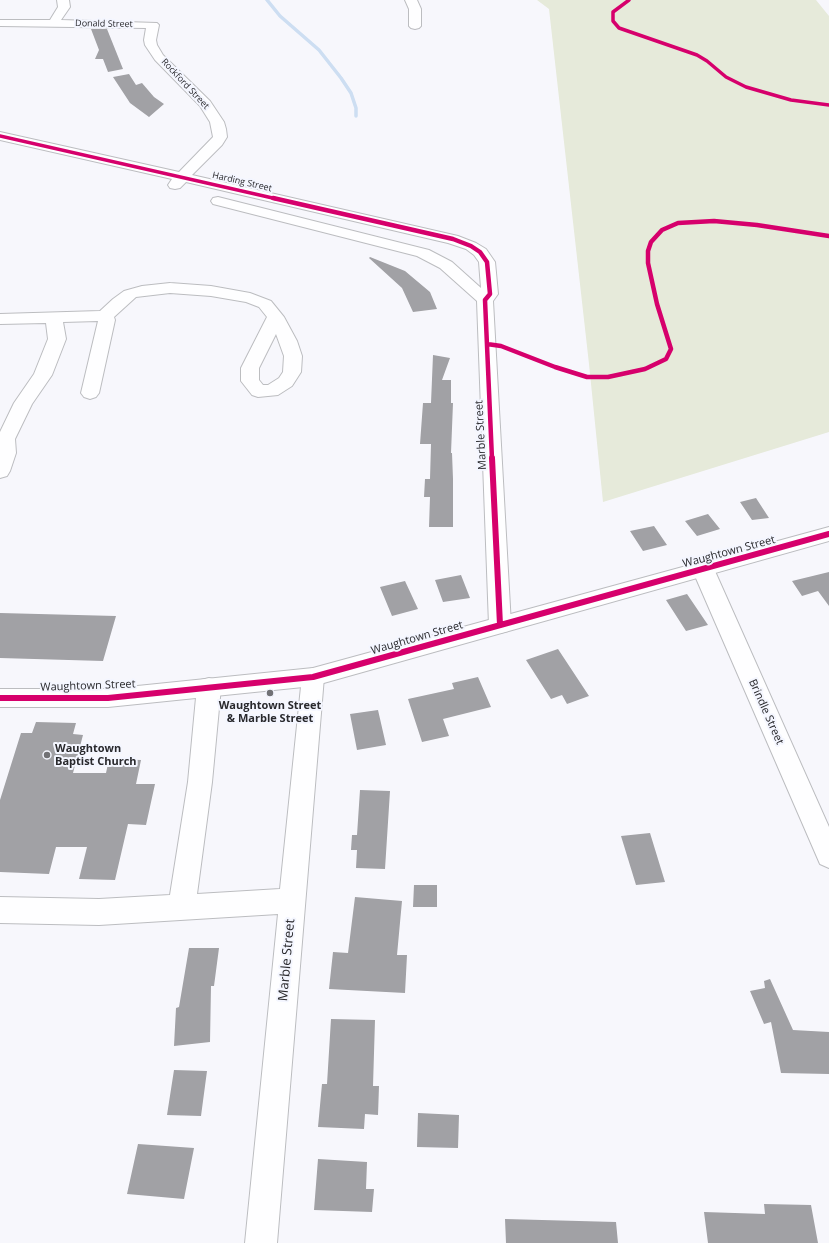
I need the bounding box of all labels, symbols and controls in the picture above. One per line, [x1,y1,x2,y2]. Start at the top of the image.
street label: Donald Street [75,18,133,30]
street label: Rockford Street [159,57,211,111]
street label: Harding Street [211,170,273,194]
street label: Marble Street [473,400,489,470]
street label: Waughtown Street [681,533,777,571]
street label: Waughtown Street [369,619,465,657]
street label: Brindle Street [746,677,786,747]
street label: Waughtown Street [40,678,136,694]
marker: Waughtown Street & Marble Street [265,688,275,698]
place label: Waughtown Street & Marble Street [219,699,321,725]
place label: Waughtown Baptist Church [55,742,137,768]
marker: Waughtown Baptist Church [42,750,52,760]
street label: Marble Street [276,918,298,1002]

